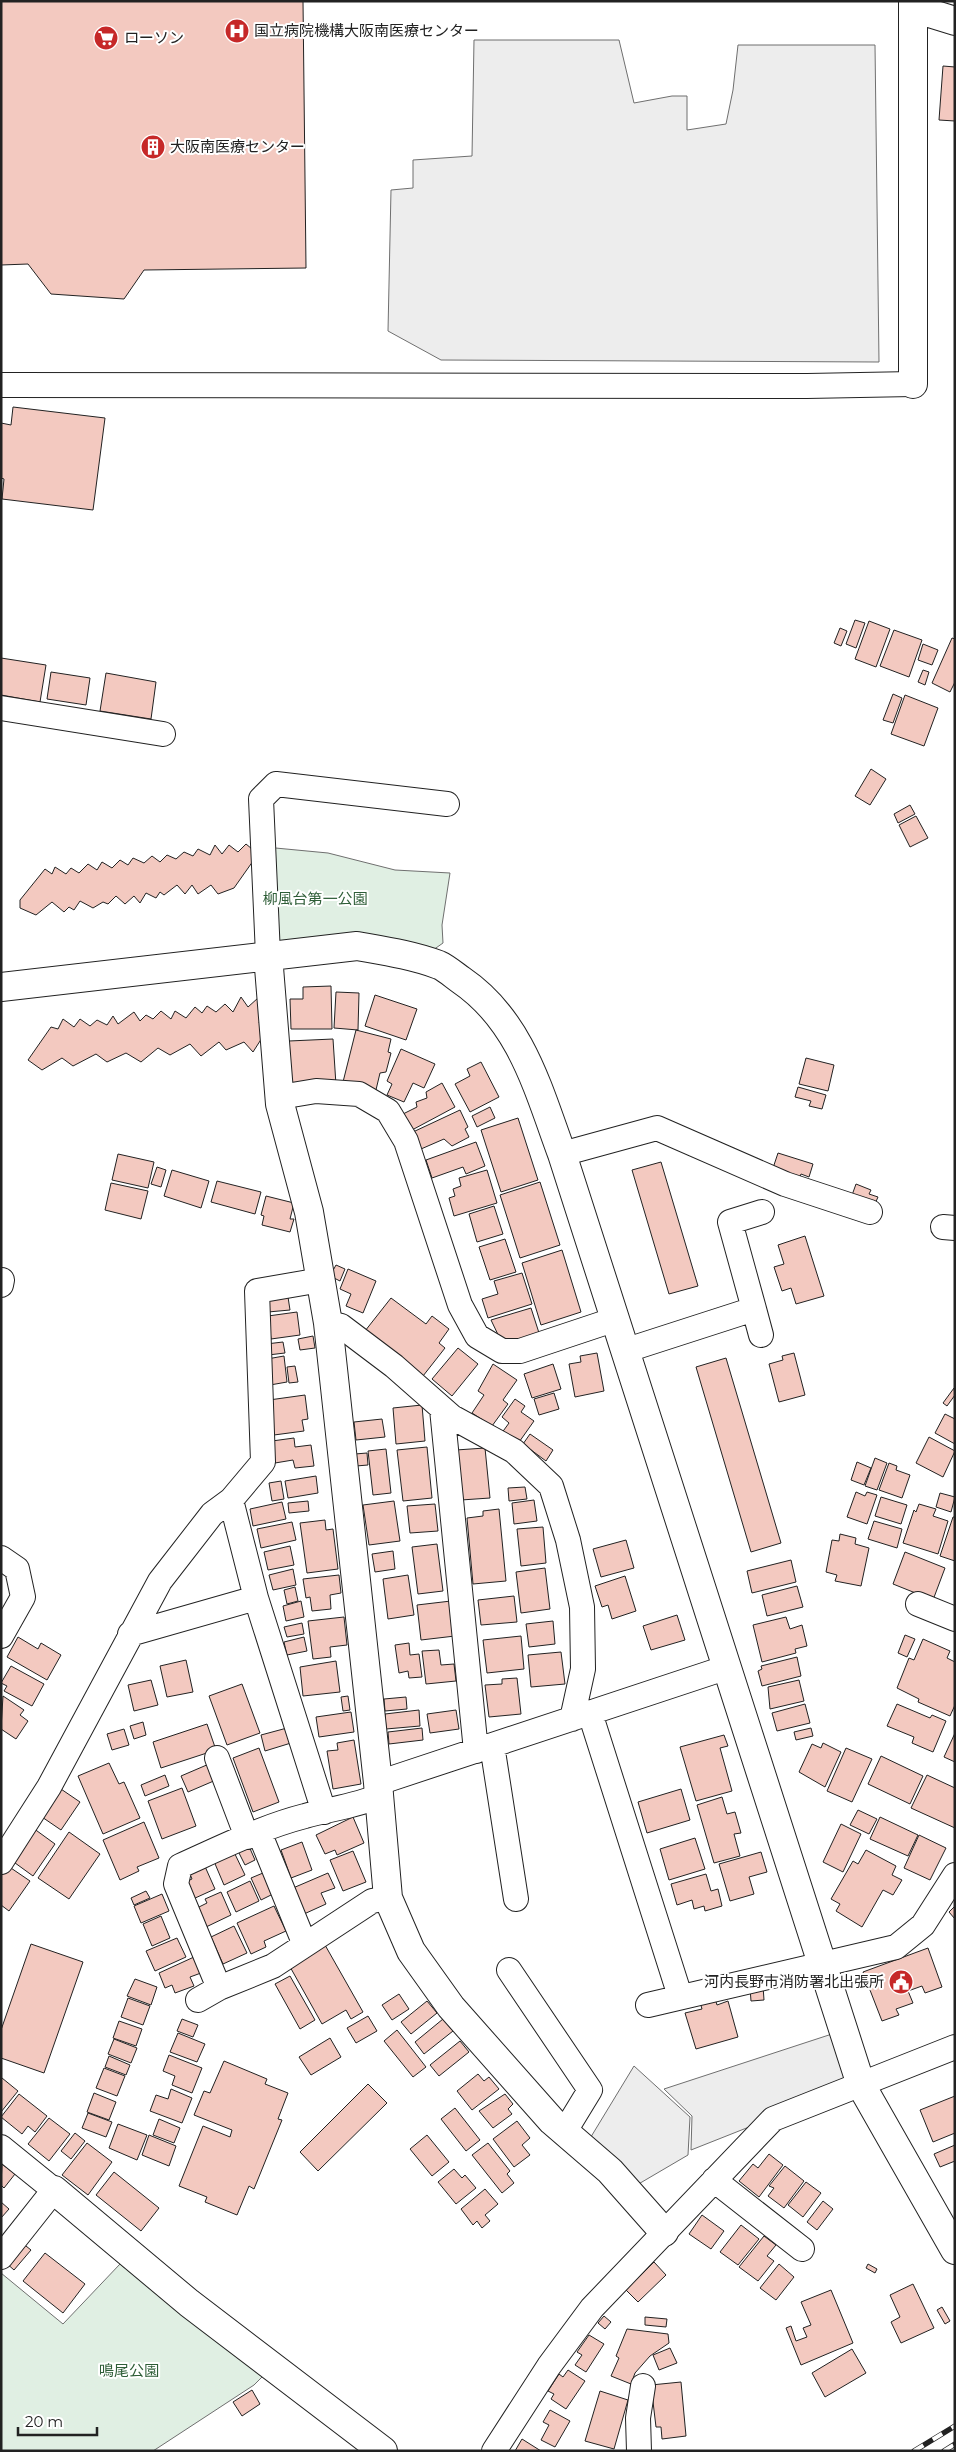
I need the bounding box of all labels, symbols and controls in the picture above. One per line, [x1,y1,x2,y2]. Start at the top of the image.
hospital icon: 国立病院機構大阪南医療センター [224,18,250,44]
place label: 国立病院機構大阪南医療センター [254,21,479,40]
supermarket icon: ローソン [93,25,119,51]
place label: ローソン [124,28,184,47]
building icon: 大阪南医療センター [140,134,166,160]
place label: 大阪南医療センター [170,137,305,156]
park label: 柳風台第一公園 [262,889,368,908]
public building icon: 河内長野市消防署北出張所 [888,1969,914,1995]
place label: 河内長野市消防署北出張所 [704,1972,884,1991]
park label: 鳴尾公園 [99,2361,159,2380]
scale bar [18,2404,96,2436]
text: 20 m [25,2412,63,2431]

